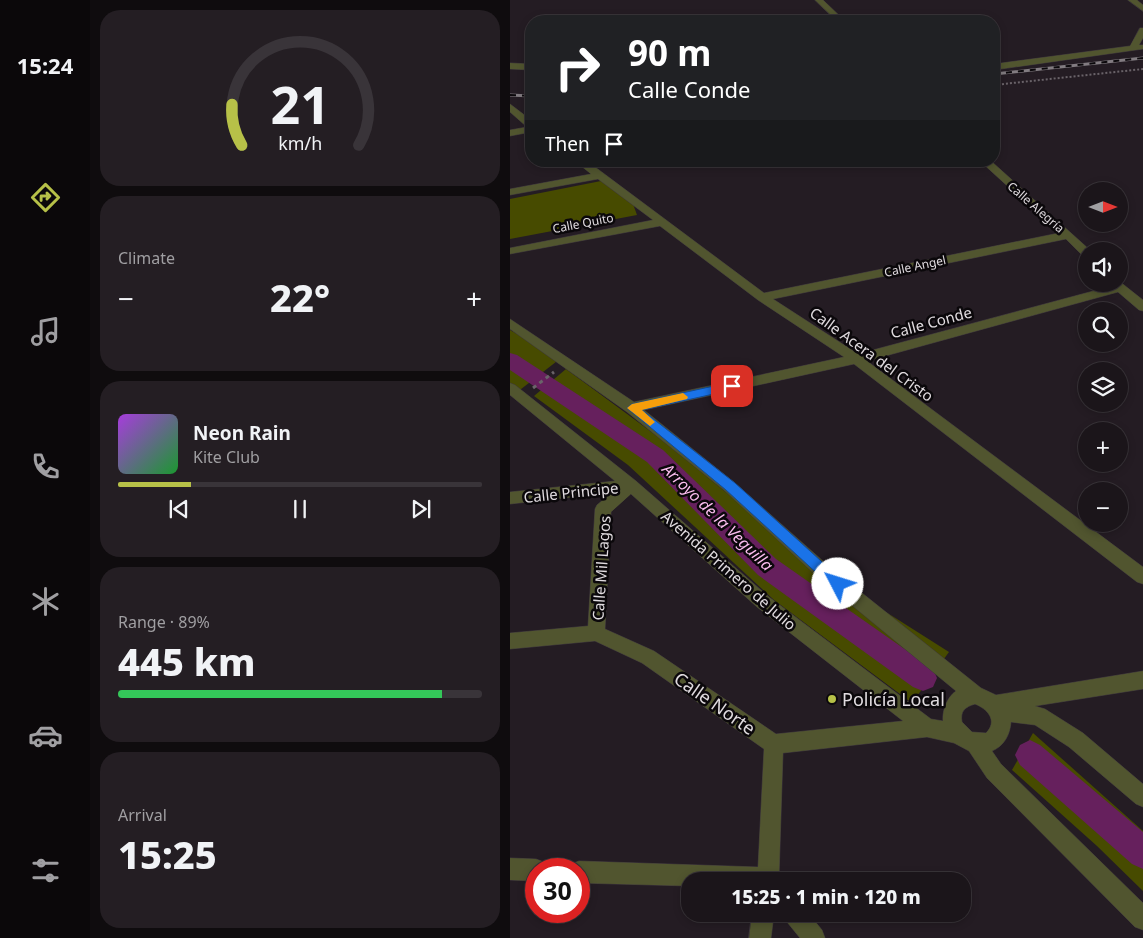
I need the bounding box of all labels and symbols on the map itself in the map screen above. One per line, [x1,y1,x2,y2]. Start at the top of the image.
street label: Calle Alegría [1004,178,1068,236]
north arrow [1078,182,1128,232]
street label: Calle Quito [551,209,615,237]
street label: Calle Angel [883,251,947,281]
street label: Calle Acera del Cristo [806,302,938,406]
street label: Calle Conde [888,302,974,342]
pin [711,365,753,407]
water label: Arroyo de la Veguilla [657,458,778,576]
street label: Calle Principe [523,477,619,507]
street label: Avenida Primero de Julio [657,506,801,634]
street label: Calle Mil Lagos [587,515,615,621]
position arrow [811,557,863,609]
street label: Calle Norte [670,666,760,740]
place label: Policía Local [842,687,945,711]
marker: Policía Local [826,693,838,705]
speed limit sign: 30 [525,858,590,923]

